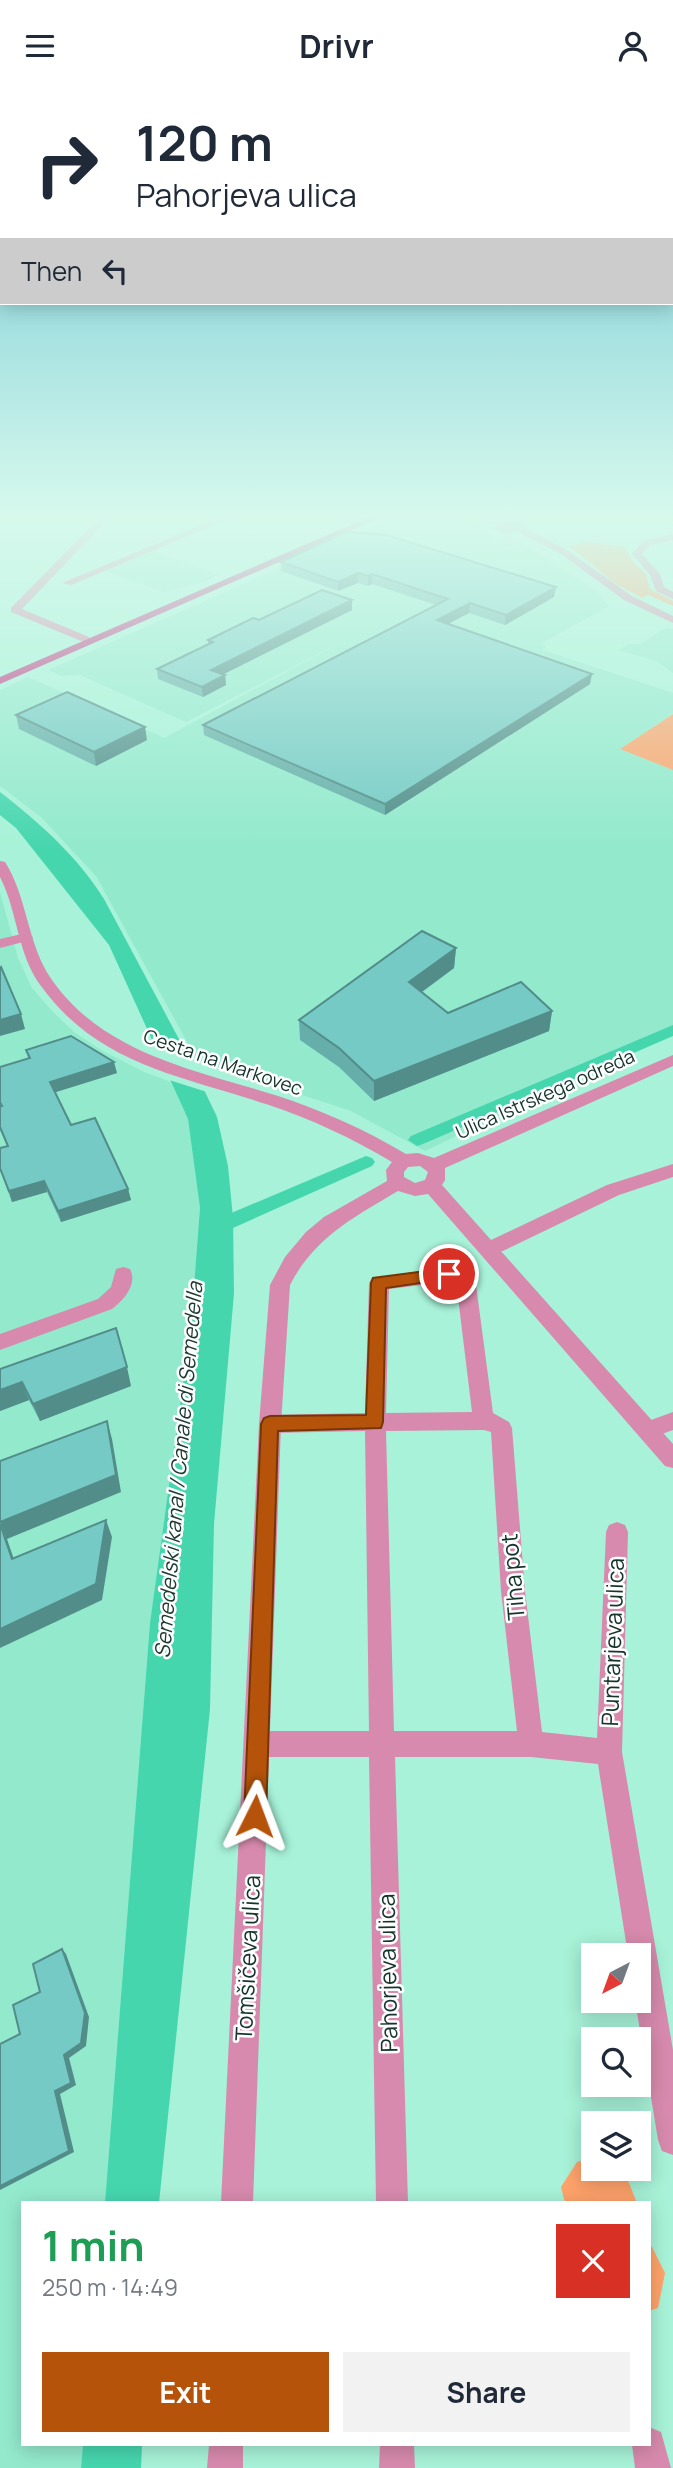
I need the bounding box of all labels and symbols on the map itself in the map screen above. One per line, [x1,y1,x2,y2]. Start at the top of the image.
street label: Cesta na Markovec [140,1023,306,1101]
street label: Ulica Istrskega odreda [451,1043,639,1145]
pin [419,1244,479,1304]
water label: Semedelski kanal / Canale di Semedella [148,1279,209,1659]
street label: Tiha pot [492,1533,532,1622]
street label: Puntarjeva ulica [593,1557,631,1727]
position arrow [218,1779,292,1853]
street label: Tomšičeva ulica [227,1874,267,2042]
street label: Pahorjeva ulica [370,1893,404,2053]
north arrow [581,1943,651,2013]

